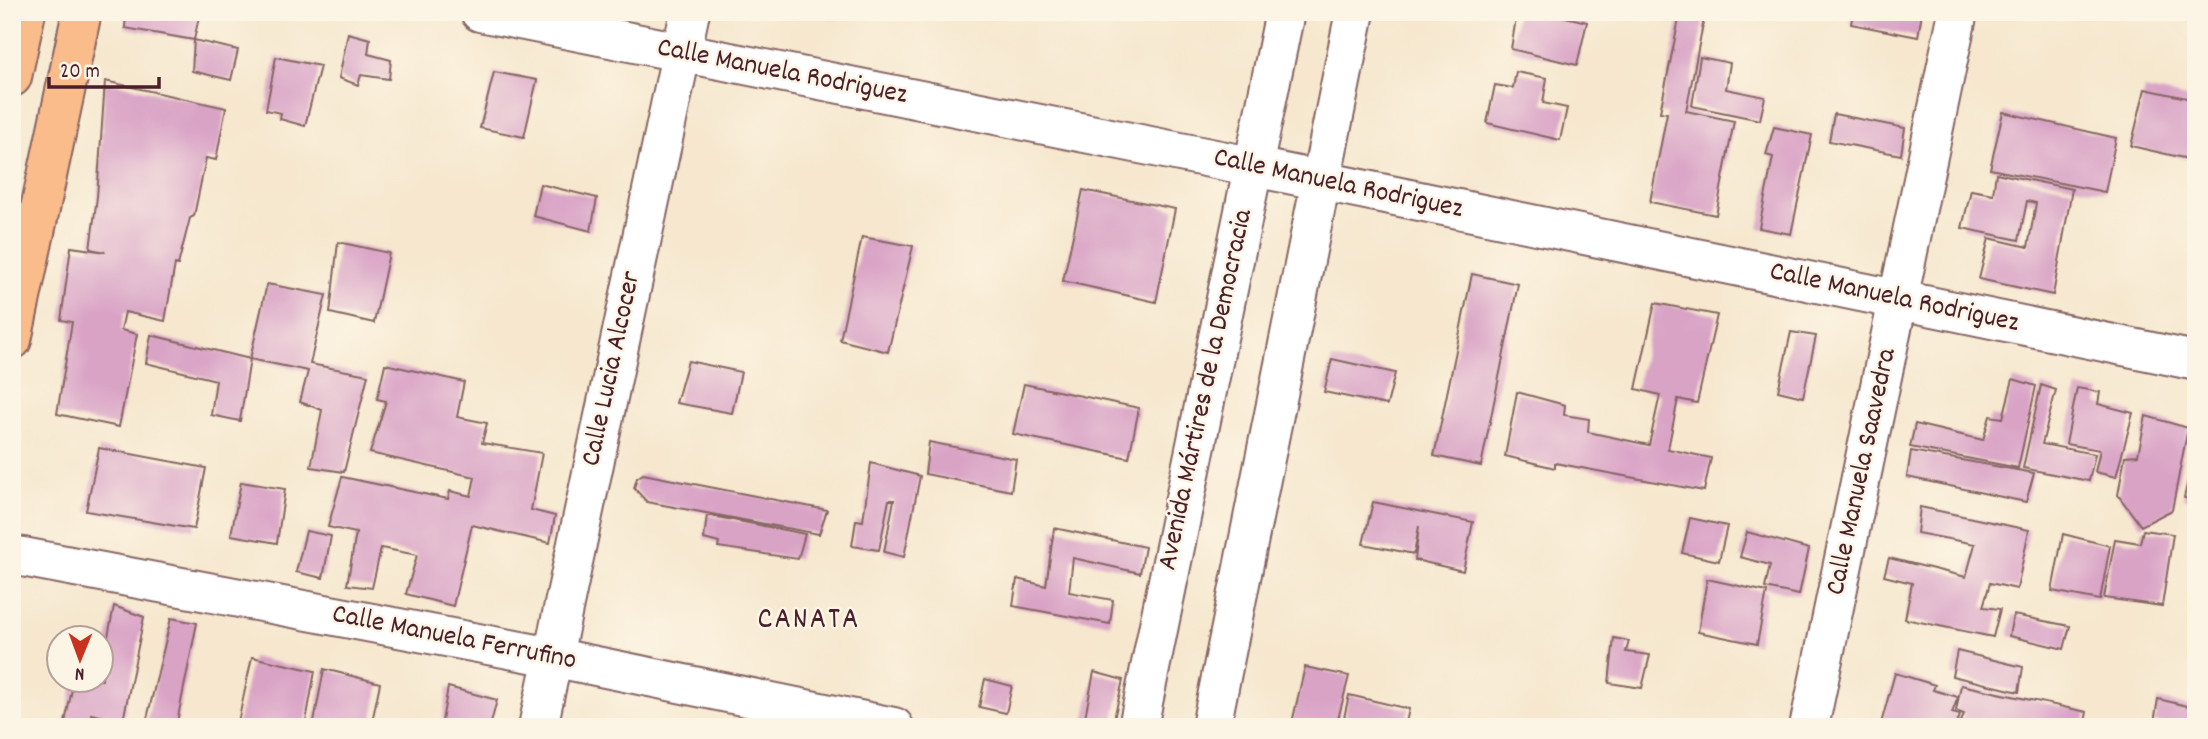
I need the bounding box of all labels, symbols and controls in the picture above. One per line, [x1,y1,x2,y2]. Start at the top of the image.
street label: Calle Manuela Rodriguez [653,29,911,117]
scale bar [49,46,159,90]
text: 20 m [60,58,100,88]
street label: Calle Manuela Rodriguez [1210,139,1467,231]
street label: Avenida Mártires de la Democracia [1149,205,1265,574]
street label: Calle Manuela Rodriguez [1766,253,2023,345]
street label: Calle Lucia Alcocer [573,267,653,470]
street label: Calle Manuela Saavedra [1817,344,1909,599]
street label: Calle Manuela Ferrufino [328,596,580,682]
district label: CANATA [758,600,860,643]
north arrow [46,624,116,694]
text: N [75,659,85,686]

